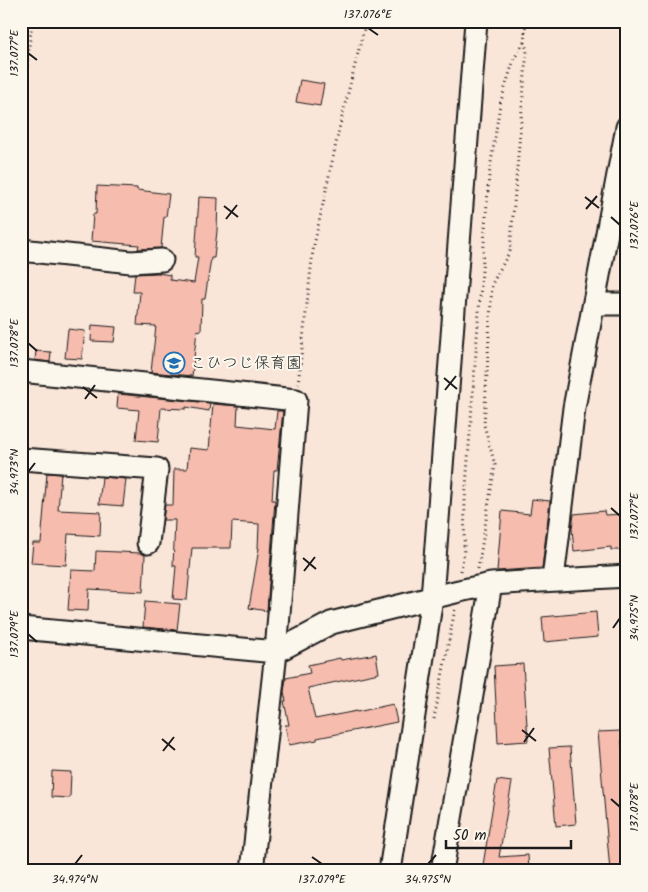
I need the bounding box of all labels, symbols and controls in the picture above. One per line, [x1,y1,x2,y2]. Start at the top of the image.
text: 137.076°E [344,5,393,24]
text: 137.077°E [5,28,24,77]
text: 137.076°E [625,200,644,249]
text: 137.078°E [5,318,24,367]
school or university icon: こひつじ保育園 [162,351,186,375]
place label: こひつじ保育園 [190,351,302,376]
text: 34.973°N [5,449,24,495]
text: 137.077°E [625,491,644,540]
text: 34.975°N [625,595,644,641]
text: 137.079°E [5,609,24,658]
text: 137.078°E [625,782,644,831]
scale bar [446,817,570,849]
text: 50 m [453,824,487,848]
text: 34.974°N [52,870,98,889]
text: 137.079°E [298,870,347,889]
text: 34.975°N [405,870,451,889]

